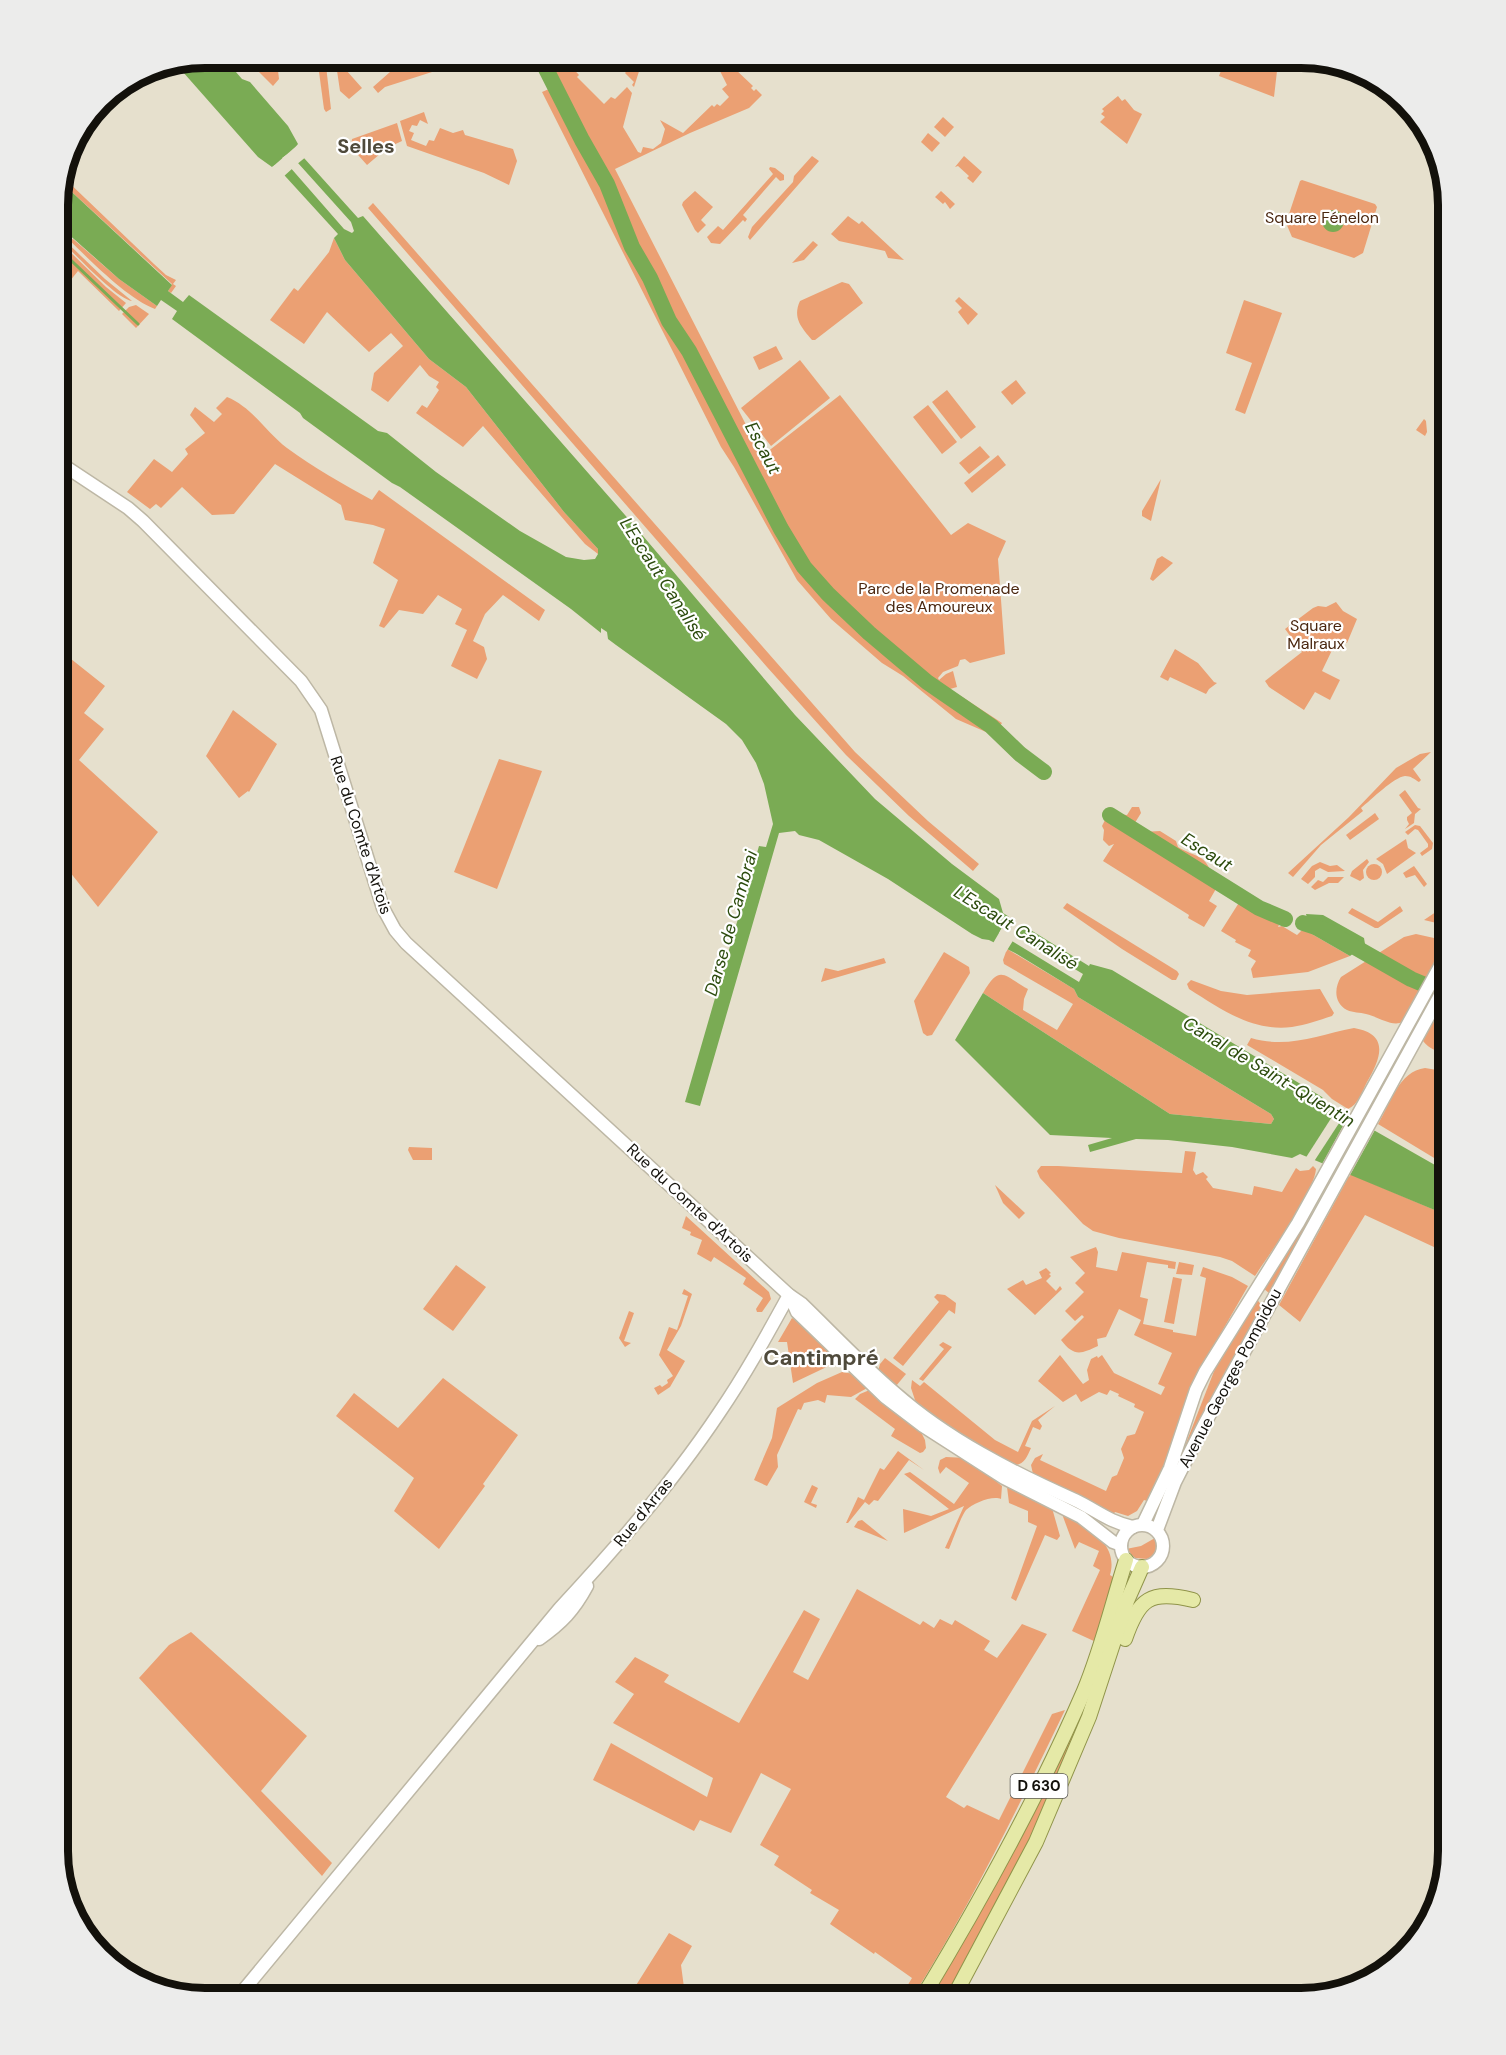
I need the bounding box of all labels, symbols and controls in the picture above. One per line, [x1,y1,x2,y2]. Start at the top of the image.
district label: Selles [337,133,395,159]
park label: Square Fénelon [1265,207,1379,228]
water label: Escaut [739,418,787,479]
water label: L'Escaut Canalisé [614,513,712,645]
park label: Parc de la Promenade des Amoureux [858,578,1020,617]
park label: Square Malraux [1287,615,1345,654]
street label: Rue du Comte d'Artois [325,753,397,917]
water label: Escaut [1177,827,1238,878]
water label: Darse de Cambrai [699,847,763,999]
water label: L'Escaut Canalisé [949,880,1083,976]
water label: Canal de Saint-Quentin [1179,1011,1359,1133]
street label: Rue du Comte d'Artois [622,1139,758,1267]
street label: Avenue Georges Pompidou [1174,1285,1286,1471]
district label: Cantimpré [763,1343,879,1372]
street label: Rue d'Arras [609,1473,677,1551]
road number: D 630 [1010,1774,1068,1798]

